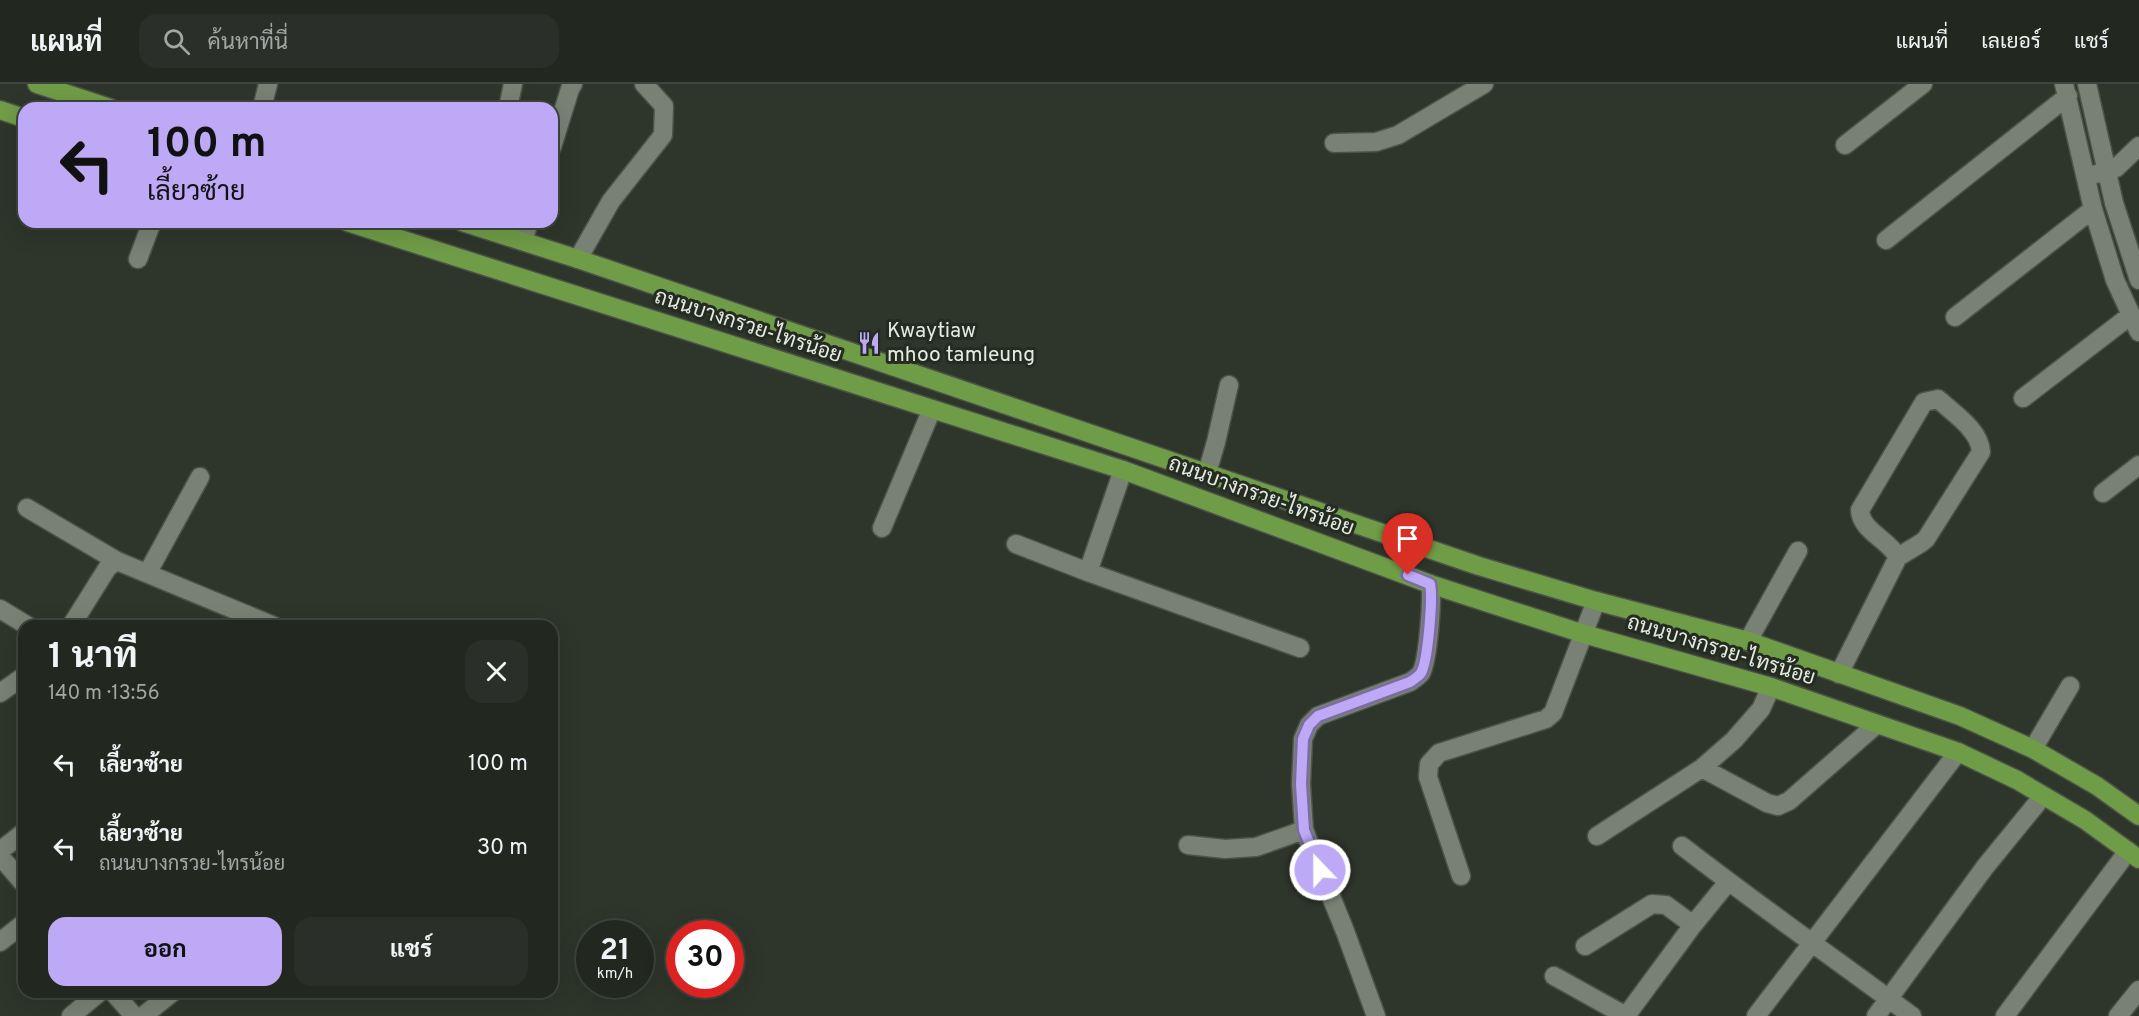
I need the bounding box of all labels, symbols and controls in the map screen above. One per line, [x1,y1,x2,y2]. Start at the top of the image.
search box [139,14,559,68]
icon: search [160,25,193,58]
text: แผนที่ [30,26,103,62]
text: แผนที่ [1896,29,1948,56]
text: เลเยอร์ [1981,29,2041,56]
text: แชร์ [2074,29,2109,56]
text: ค้นหาที่นี่ [208,30,288,57]
text: 100 m [147,119,266,172]
icon: left [48,126,126,204]
text: เลี้ยวซ้าย [147,176,245,210]
street label: ถนนบางกรวย-ไทรน้อย [651,283,845,370]
place label: Kwaytiaw mhoo tamleung [887,318,1035,369]
restaurant icon: Kwaytiaw mhoo tamleung [856,330,882,356]
street label: ถนนบางกรวย-ไทรน้อย [1165,450,1358,543]
pin [1382,513,1433,575]
icon: arrive [1391,522,1424,555]
street label: ถนนบางกรวย-ไทรน้อย [1624,609,1819,692]
text: 1 นาที [48,635,138,681]
button: close [465,640,528,703]
text: 140 m · 13:56 [48,681,160,707]
icon: left [48,748,81,781]
text: 100 m [468,751,528,778]
text: เลี้ยวซ้าย [99,753,183,780]
text: เลี้ยวซ้าย [99,822,183,849]
icon: left [48,832,81,865]
text: 30 m [477,835,528,862]
position arrow [1288,838,1352,902]
text: ถนนบางกรวย-ไทรน้อย [99,852,285,878]
button: ออก [48,917,282,986]
button: แชร์ [294,917,528,986]
speed limit sign: 30 [666,920,744,998]
text: 21 [600,933,630,970]
text: km/h [597,965,633,984]

